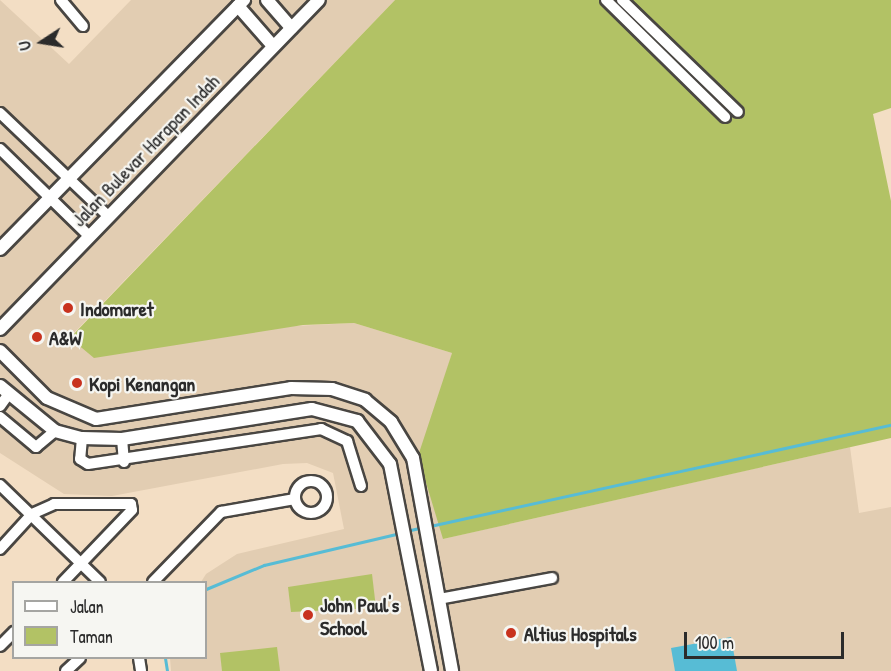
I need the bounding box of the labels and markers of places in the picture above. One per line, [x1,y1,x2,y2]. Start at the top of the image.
place label: Indomaret [80,296,154,320]
marker: Indomaret [61,301,75,315]
place label: A&W [49,325,82,349]
marker: A&W [30,330,44,344]
place label: Kopi Kenangan [89,371,195,395]
marker: Kopi Kenangan [70,376,84,390]
place label: John Paul's School [320,592,399,639]
marker: John Paul's School [301,608,315,622]
place label: Altius Hospitals [524,621,637,645]
marker: Altius Hospitals [502,624,520,642]

